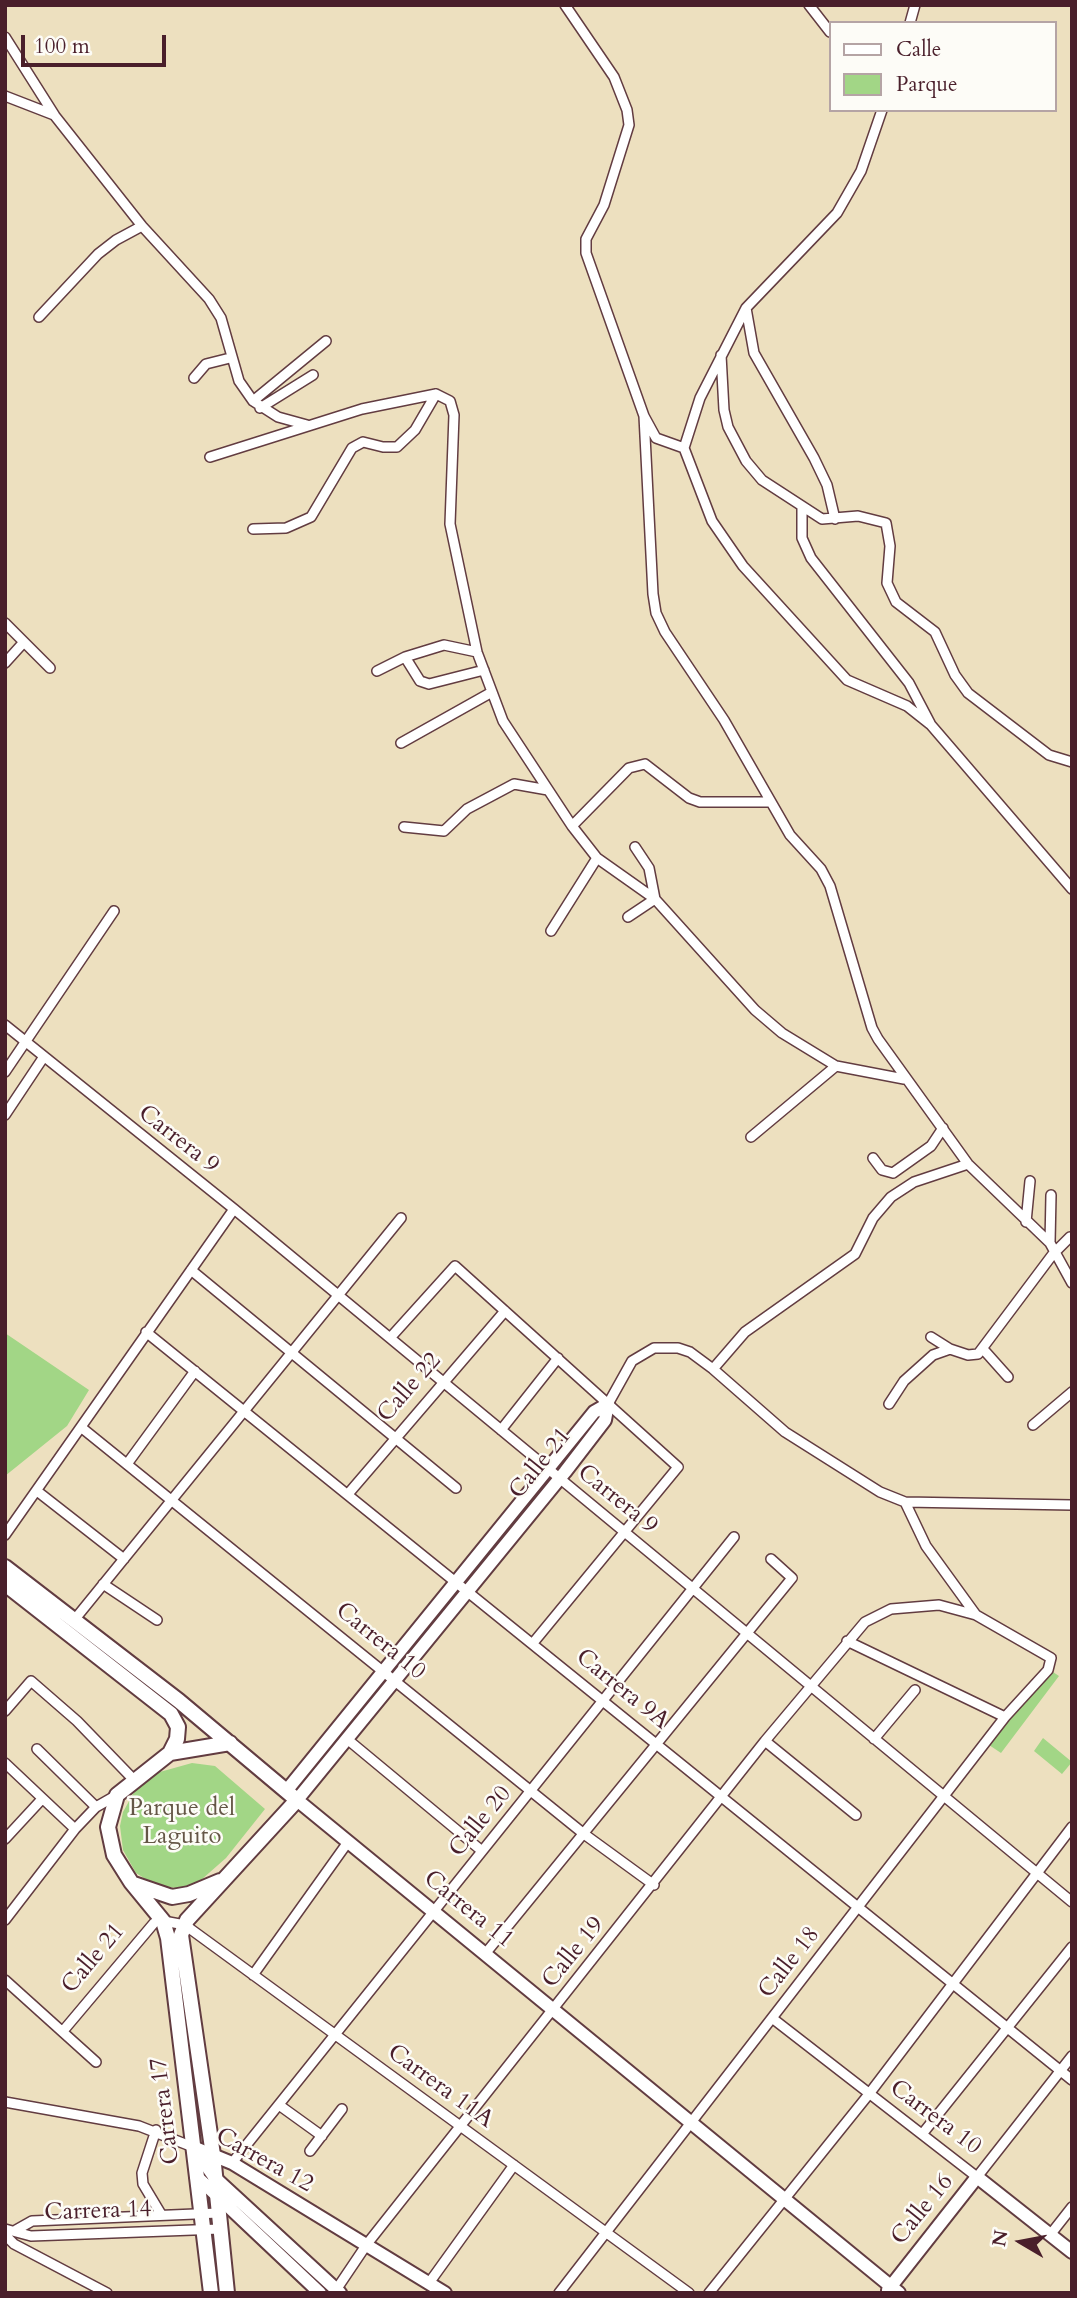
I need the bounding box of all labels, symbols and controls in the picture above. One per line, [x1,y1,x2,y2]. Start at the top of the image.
scale bar [24,21,170,65]
legend [828,21,1056,112]
text: 100 m [34,32,90,61]
text: Calle [896,35,941,64]
text: Parque [896,70,957,99]
street label: Carrera 9 [132,1099,224,1181]
street label: Calle 22 [372,1347,448,1429]
street label: Calle 21 [504,1423,578,1505]
street label: Carrera 9 [571,1459,663,1541]
street label: Carrera 10 [329,1597,431,1687]
street label: Carrera 9A [569,1644,675,1736]
street label: Calle 20 [444,1781,518,1863]
park label: Parque del Laguito [129,1795,235,1851]
street label: Carrera 11 [417,1865,519,1955]
street label: Calle 19 [537,1912,611,1994]
street label: Calle 21 [56,1918,132,2000]
street label: Calle 18 [753,1921,827,2005]
street label: Carrera 11A [381,2039,499,2135]
street label: Carrera 17 [145,2056,187,2166]
street label: Carrera 10 [883,2074,987,2162]
street label: Carrera 12 [210,2122,318,2200]
street label: Calle 16 [886,2169,960,2251]
street label: Carrera 14 [44,2196,152,2228]
north arrow [986,2207,1056,2277]
text: N [986,2228,1015,2249]

